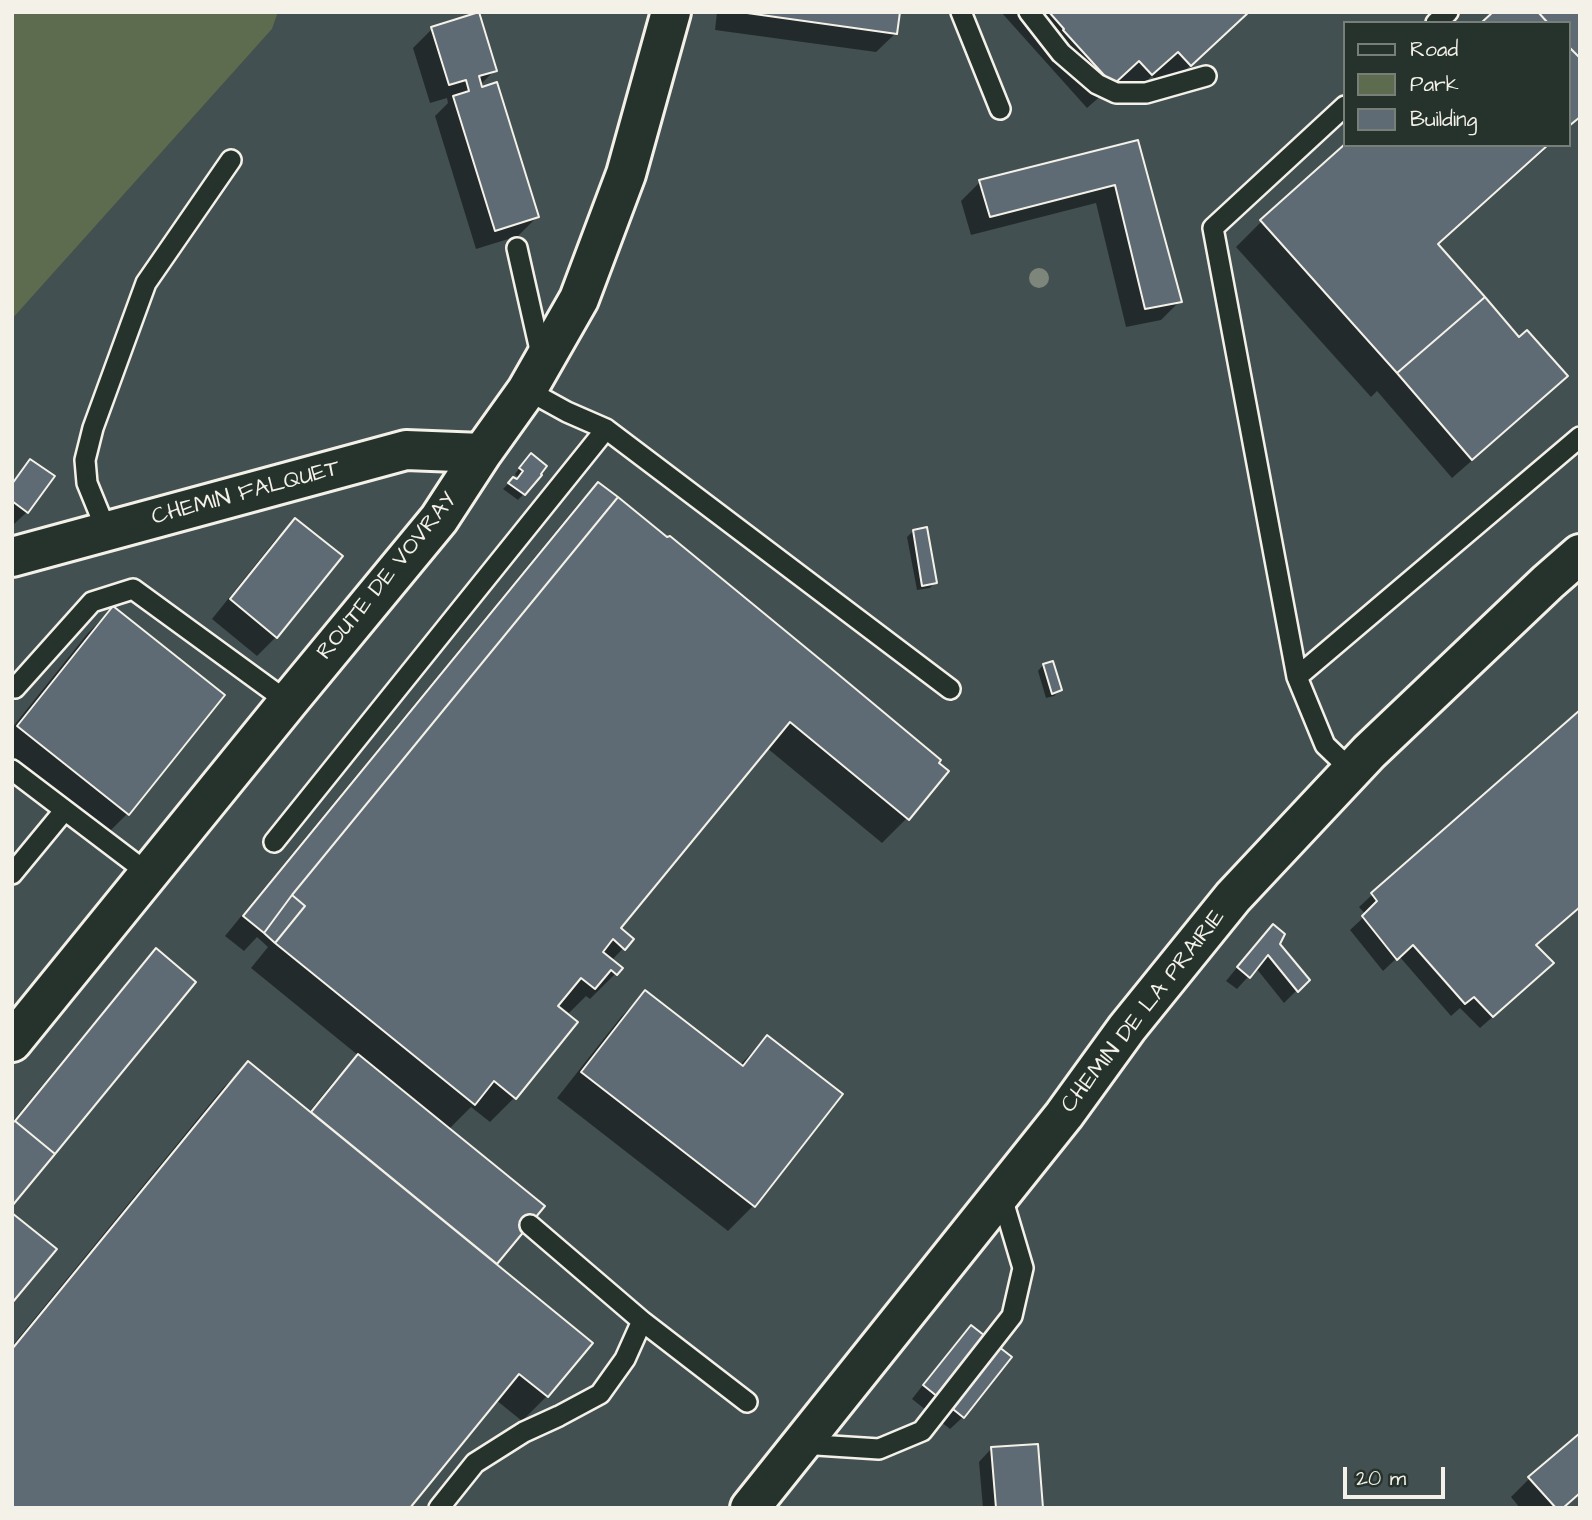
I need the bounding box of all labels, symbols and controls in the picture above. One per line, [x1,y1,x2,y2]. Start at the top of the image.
legend [1344,21,1571,147]
text: Road [1410,35,1458,64]
text: Park [1410,70,1459,99]
text: Building [1410,105,1477,134]
street label: CHEMIN FALQUET [149,456,343,532]
street label: ROUTE DE VOVRAY [312,488,464,666]
street label: CHEMIN DE LA PRAIRIE [1056,905,1232,1119]
scale bar [1347,1454,1448,1498]
text: 20 m [1356,1464,1406,1493]

